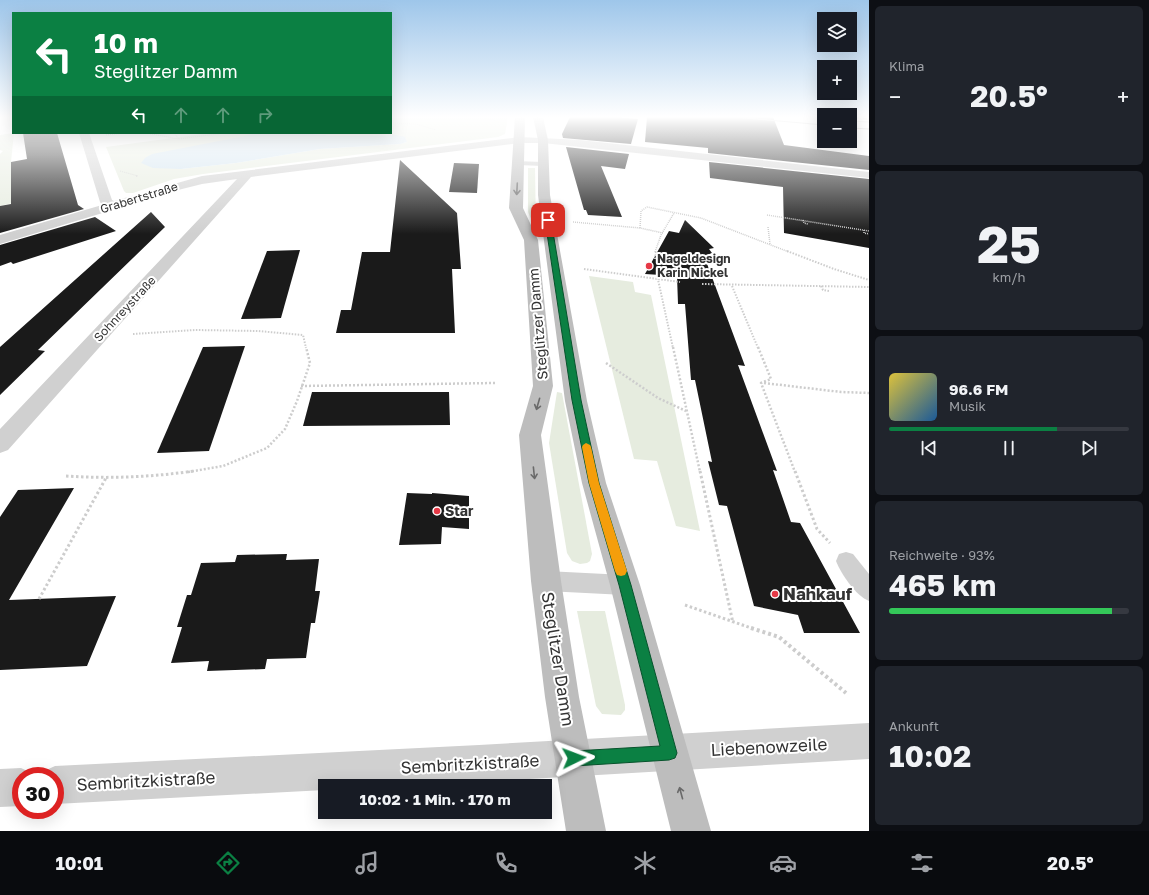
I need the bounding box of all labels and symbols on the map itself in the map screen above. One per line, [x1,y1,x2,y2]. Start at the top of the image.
street label: Grabertstraße [98,179,179,216]
one-way arrow [513,182,521,195]
pin [531,203,565,237]
place label: Nageldesign Karin Nickel [657,251,731,280]
marker: Nageldesign Karin Nickel [644,261,654,271]
street label: Steglitzer Damm [524,268,551,380]
street label: Sohnreystraße [90,273,159,345]
one-way arrow [534,397,541,410]
one-way arrow [530,466,537,479]
place label: Star [445,502,474,519]
marker: Star [432,506,442,516]
place label: Nahkauf [783,583,853,604]
marker: Nahkauf [770,589,780,599]
street label: Steglitzer Damm [538,590,579,728]
street label: Liebenowzeile [710,733,828,760]
position arrow [553,737,595,779]
street label: Sembritzkistraße [400,749,540,778]
street label: Sembritzkistraße [76,766,216,795]
speed limit sign: 30 [12,767,64,819]
one-way arrow [676,787,684,800]

